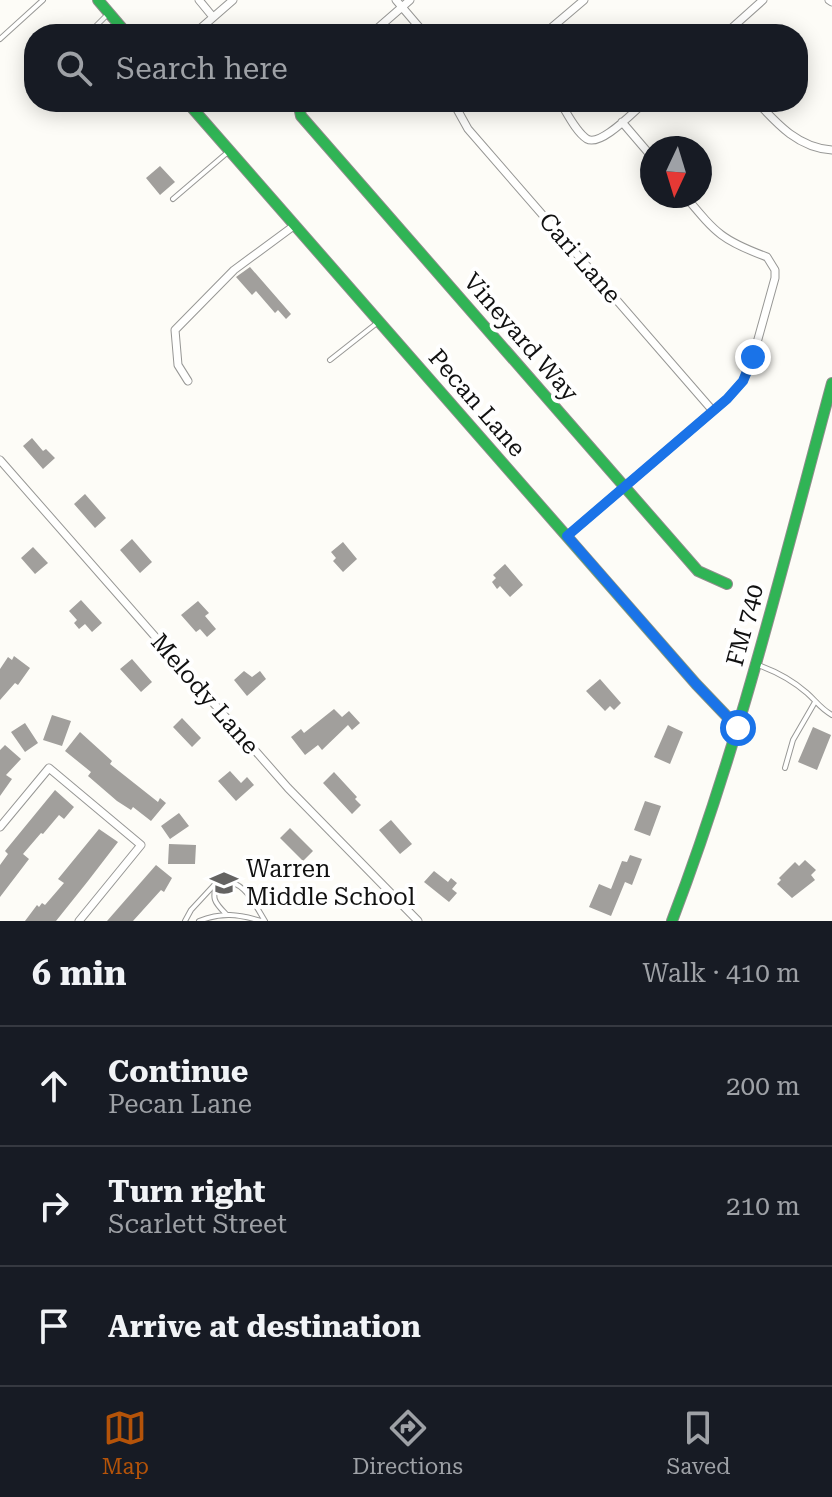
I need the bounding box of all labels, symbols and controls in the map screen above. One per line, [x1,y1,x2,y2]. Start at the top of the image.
search box [24,24,808,112]
icon: search [52,46,96,90]
text: Search here [116,51,288,86]
north arrow [640,136,712,208]
street label: Cari Lane [533,207,627,309]
street label: Vineyard Way [458,267,585,407]
route end [735,339,771,375]
street label: Pecan Lane [423,344,531,462]
street label: FM 740 [721,581,769,669]
street label: Melody Lane [145,628,265,760]
route start [720,710,756,746]
place label: Warren Middle School [246,855,415,911]
school or university icon: Warren Middle School [209,868,239,898]
text: 6 min [32,953,127,993]
text: Walk · 410 m [642,958,800,988]
text: Continue [108,1054,248,1089]
icon: ahead [32,1064,76,1108]
text: 200 m [726,1071,800,1101]
text: Pecan Lane [108,1089,252,1119]
text: Turn right [108,1174,265,1209]
icon: right [32,1184,76,1228]
text: 210 m [726,1191,800,1221]
text: Scarlett Street [108,1209,287,1239]
icon: arrive [32,1304,76,1348]
text: Arrive at destination [108,1309,421,1344]
tab: Map [102,1406,149,1479]
tab: Directions [352,1406,463,1479]
tab: Saved [666,1406,730,1479]

